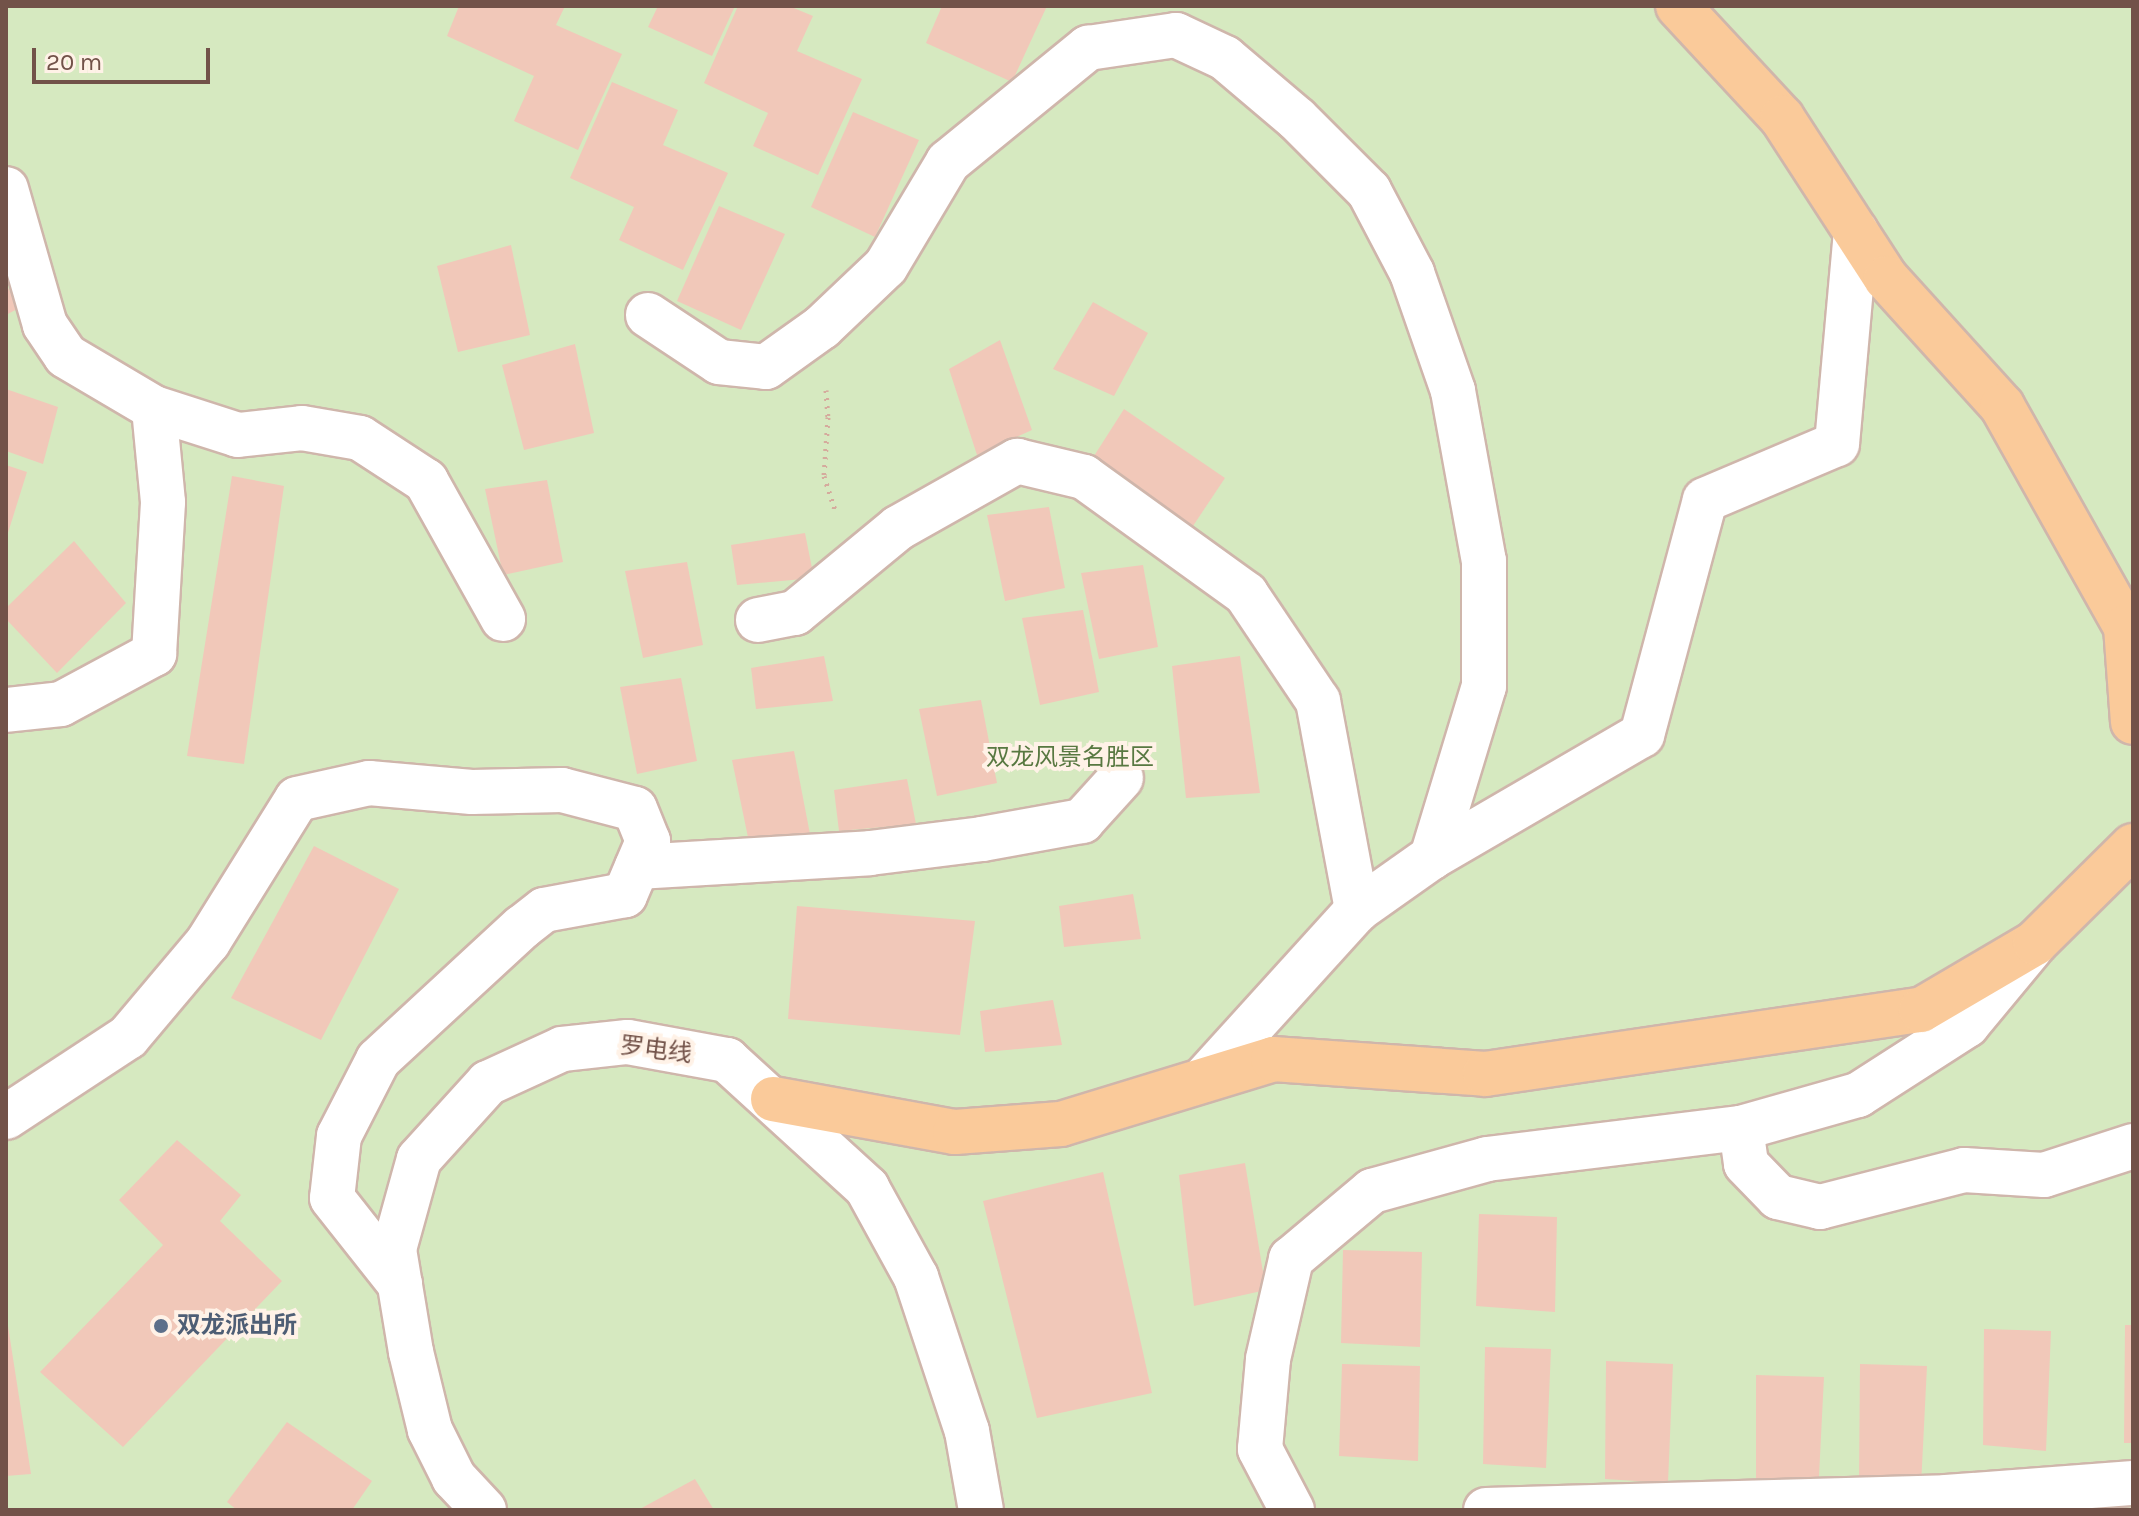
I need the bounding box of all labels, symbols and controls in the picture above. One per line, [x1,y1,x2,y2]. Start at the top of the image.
scale bar [36,32,214,82]
text: 20 m [46,48,102,76]
park label: 双龙风景名胜区 [986,744,1154,772]
street label: 罗电线 [619,1031,693,1069]
place label: 双龙派出所 [177,1312,297,1340]
marker: 双龙派出所 [152,1317,170,1335]

